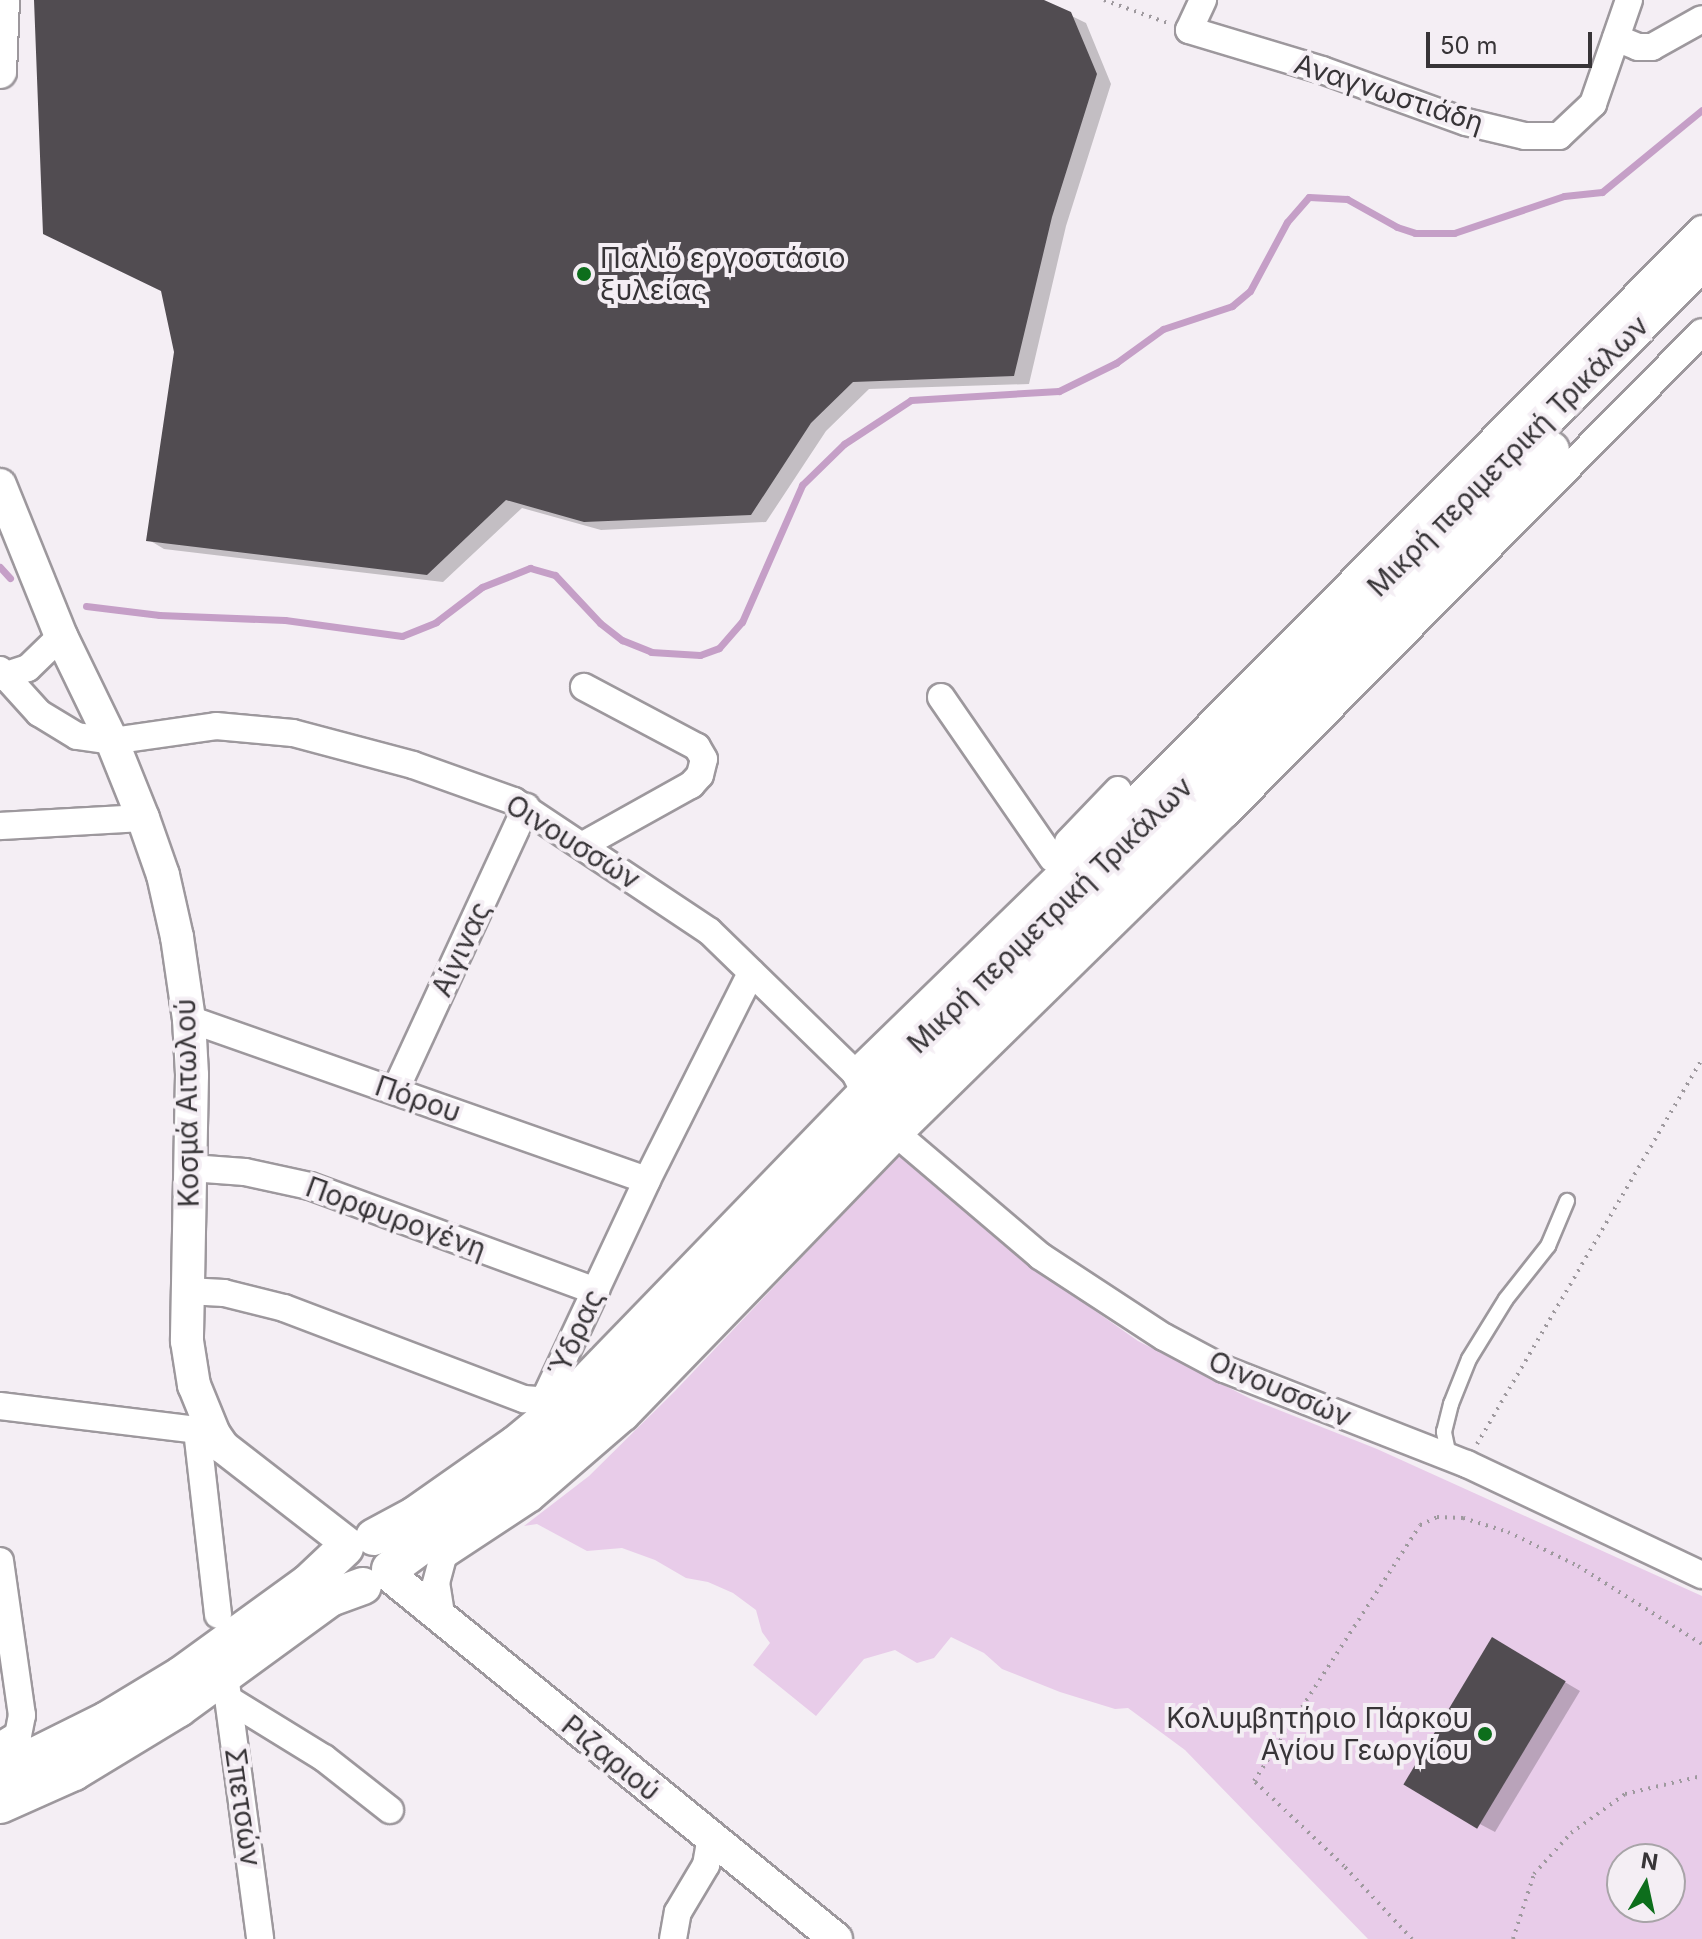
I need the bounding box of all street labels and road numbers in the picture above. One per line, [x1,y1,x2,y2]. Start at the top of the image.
street label: Αναγνωστιάδη [1290,47,1488,139]
street label: Μικρή περιμετρική Τρικάλων [1361,309,1655,603]
street label: Μικρή περιμετρική Τρικάλων [901,770,1199,1060]
street label: Οινουσσών [500,788,646,896]
street label: Αίγινας [424,896,498,1002]
street label: Κοσμά Αιτωλού [168,998,206,1208]
street label: Πόρου [371,1069,465,1129]
street label: Πορφυρογένη [301,1170,491,1266]
street label: Ύδρας [541,1284,611,1382]
street label: Οινουσσών [1204,1344,1356,1434]
street label: Ριζαριού [555,1708,667,1808]
street label: Σπετσών [218,1746,268,1868]

